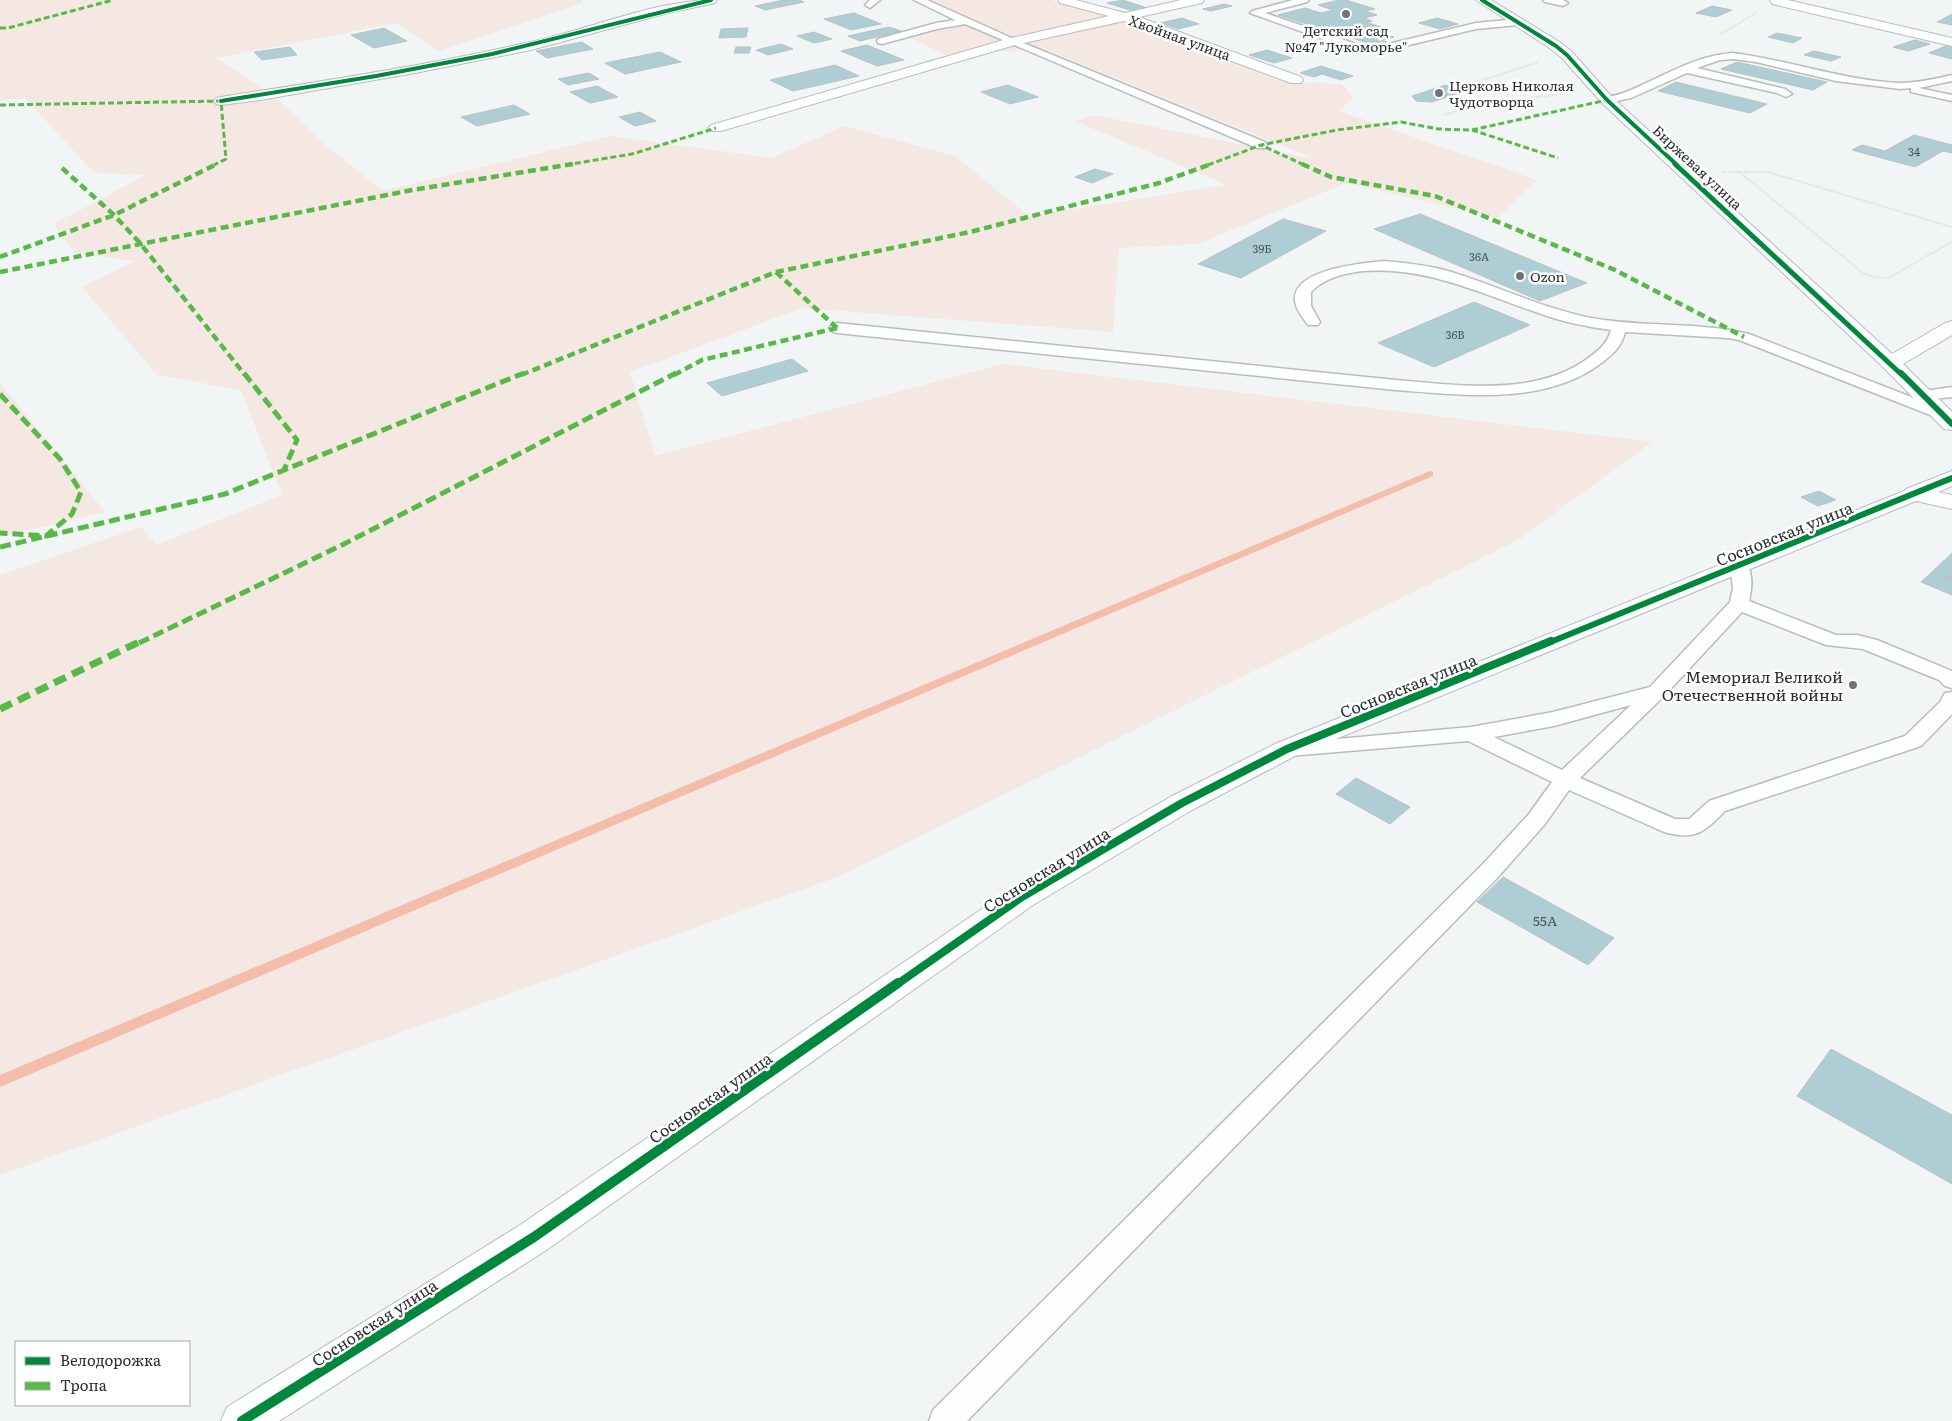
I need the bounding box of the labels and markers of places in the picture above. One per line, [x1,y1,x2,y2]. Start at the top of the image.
marker: Детский сад №47 "Лукоморье" [1340,8,1352,20]
place label: Детский сад №47 "Лукоморье" [1285,20,1407,56]
place label: Церковь Николая Чудотворца [1449,75,1574,111]
marker: Церковь Николая Чудотворца [1433,87,1445,99]
place label: Ozon [1530,266,1565,286]
marker: Ozon [1514,270,1526,282]
place label: Мемориал Великой Отечественной войны [1662,664,1843,706]
marker: Мемориал Великой Отечественной войны [1847,679,1859,691]

